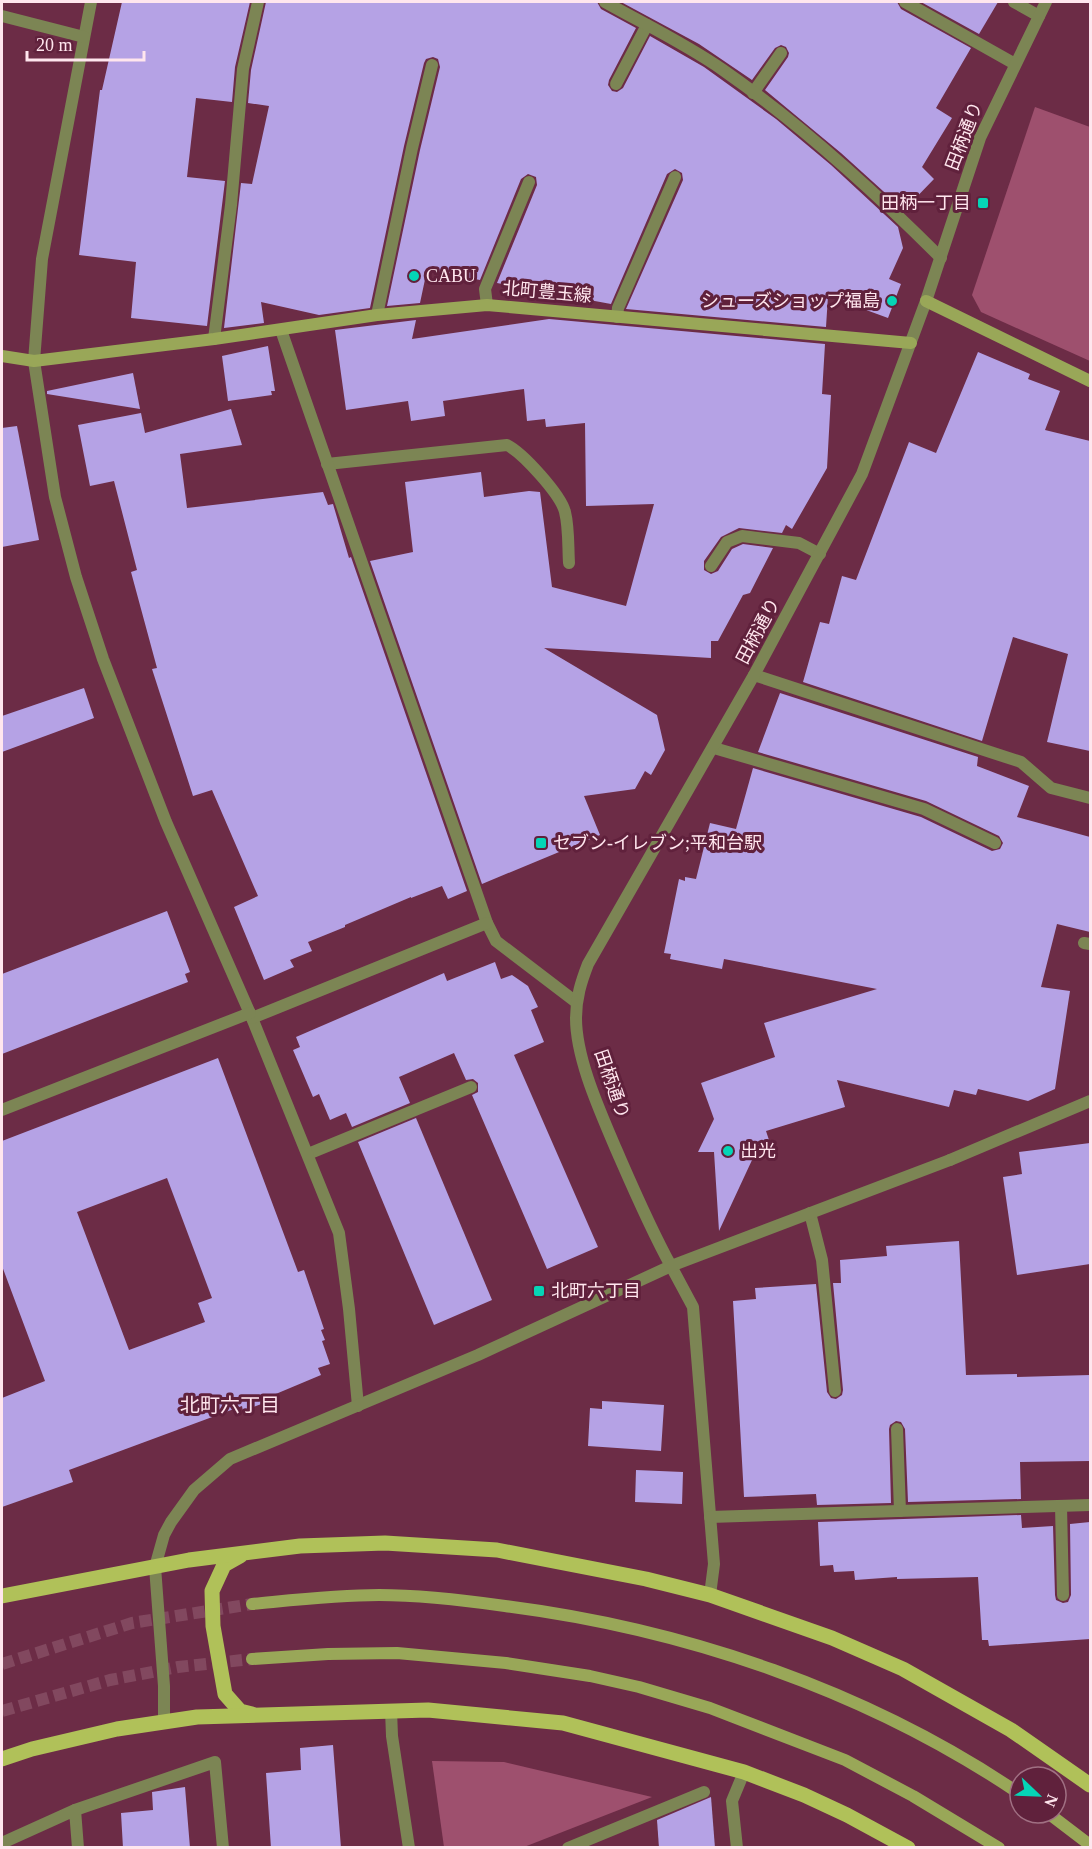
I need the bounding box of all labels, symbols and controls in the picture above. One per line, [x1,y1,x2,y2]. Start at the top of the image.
scale bar [27,24,144,62]
text: 20 m [36,35,73,55]
street label: 田柄通り [942,99,986,173]
place label: 田柄一丁目 [881,193,971,213]
marker: 田柄一丁目 [976,196,990,210]
place label: CABU [426,266,476,286]
marker: CABU [407,269,421,283]
street label: 北町豊玉線 [501,278,593,306]
place label: シューズショップ福島 [701,291,880,311]
marker: シューズショップ福島 [885,294,899,308]
street label: 田柄通り [732,595,784,667]
place label: セブン-イレブン;平和台駅 [553,833,762,853]
marker: セブン-イレブン;平和台駅 [534,836,548,850]
street label: 田柄通り [591,1047,633,1121]
place label: 出光 [740,1141,776,1161]
marker: 出光 [721,1144,735,1158]
place label: 北町六丁目 [551,1281,641,1301]
marker: 北町六丁目 [532,1284,546,1298]
district label: 北町六丁目 [180,1394,280,1416]
north arrow [1008,1765,1068,1825]
text: N [1041,1792,1061,1810]

